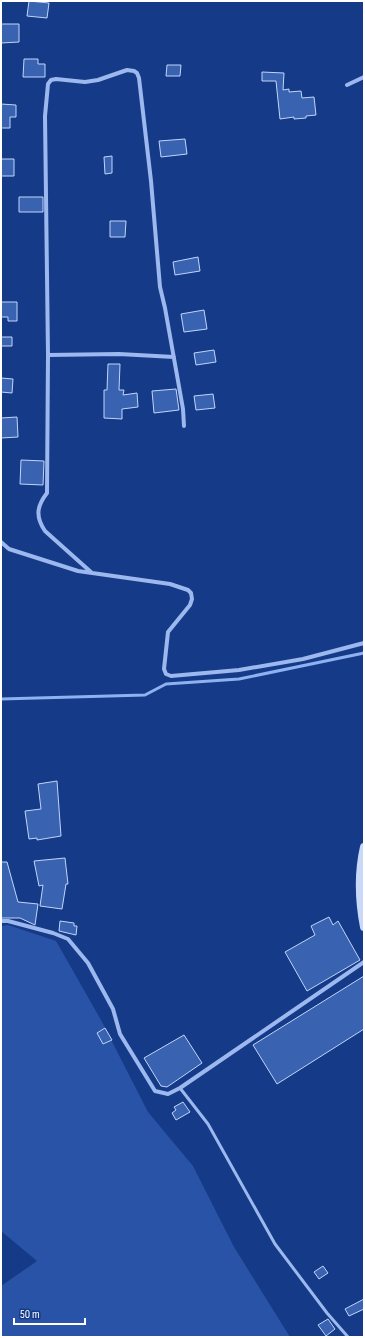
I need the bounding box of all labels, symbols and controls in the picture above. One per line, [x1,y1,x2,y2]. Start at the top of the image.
scale bar [14,1300,85,1326]
text: 50 m [20,1307,40,1322]

